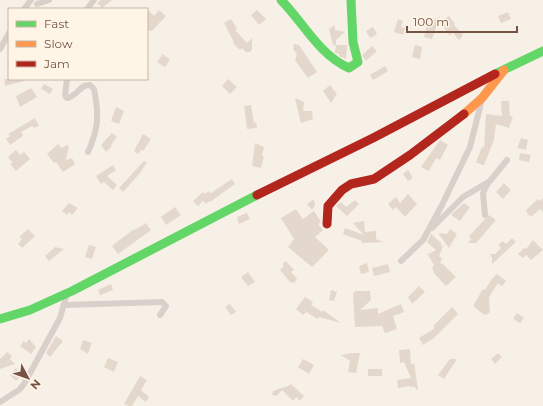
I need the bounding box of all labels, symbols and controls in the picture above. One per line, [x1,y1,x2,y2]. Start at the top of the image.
legend [8,8,148,80]
scale bar [407,8,517,34]
text: 100 m [413,14,449,29]
text: Fast [44,16,69,31]
text: Slow [44,36,73,51]
text: Jam [43,56,70,71]
north arrow [8,358,48,398]
text: N [27,377,44,393]

